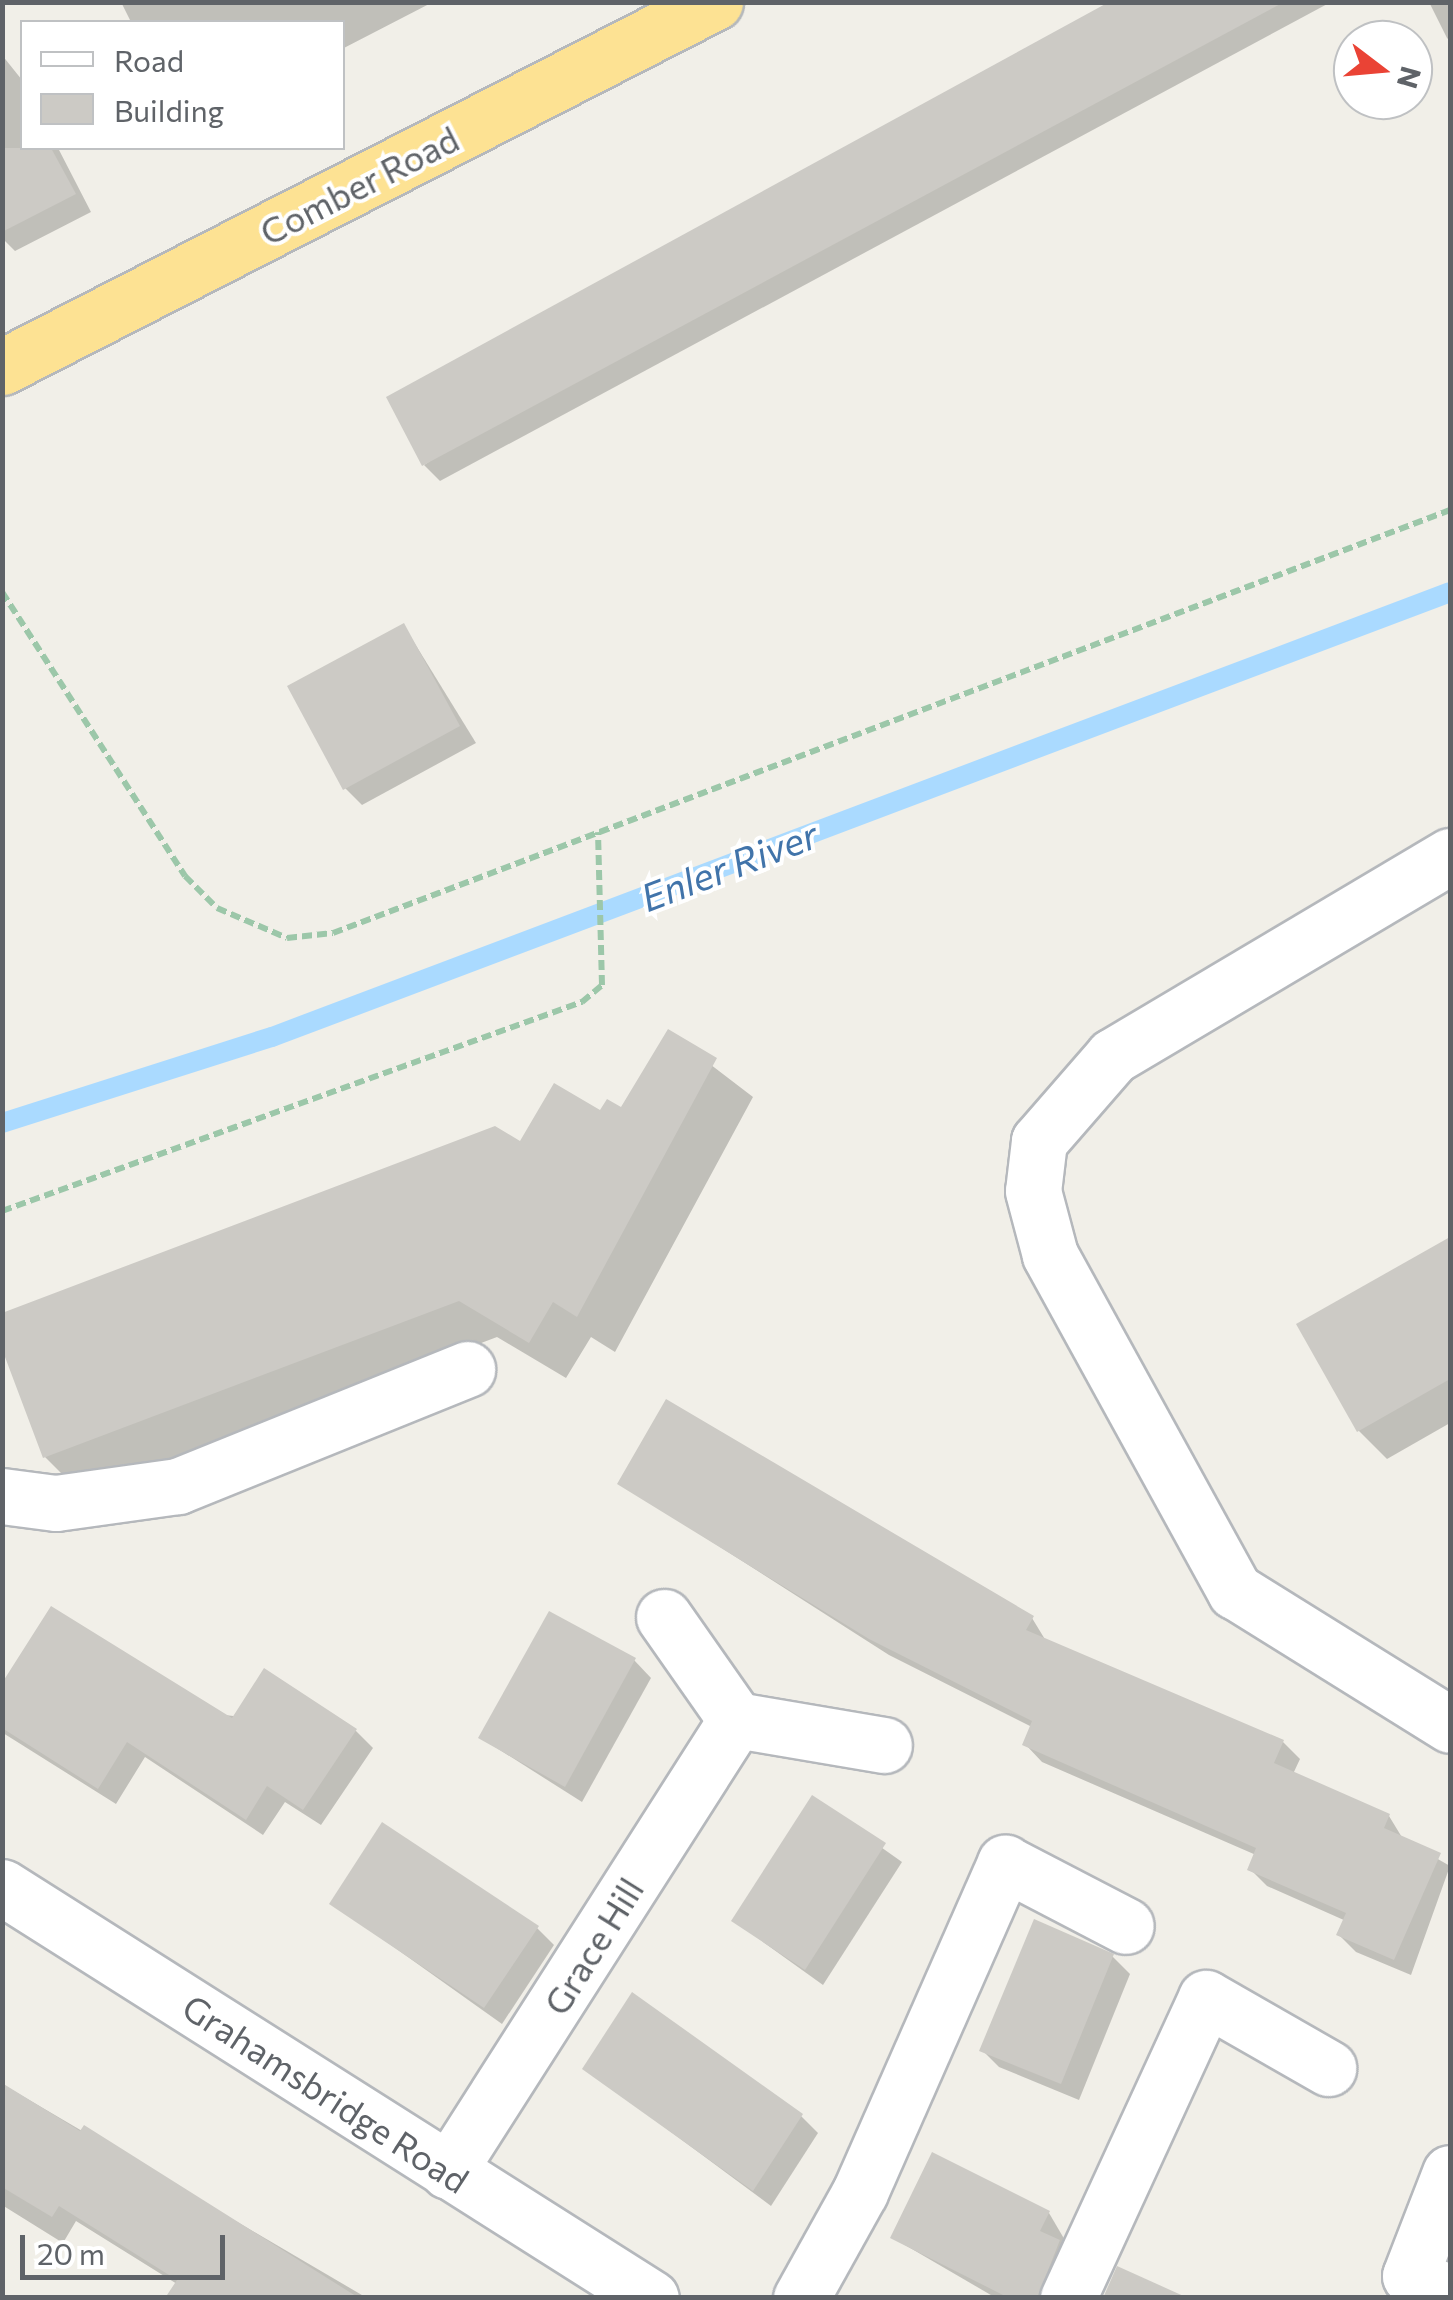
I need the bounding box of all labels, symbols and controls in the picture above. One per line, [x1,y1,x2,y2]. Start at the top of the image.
legend [20,20,345,150]
north arrow [1333,20,1433,120]
text: Road [114,41,184,78]
text: N [1391,63,1429,92]
text: Building [114,91,224,128]
street label: Comber Road [253,117,465,253]
water label: Enler River [634,810,824,920]
street label: Grace Hill [535,1870,651,2022]
street label: Grahamsbridge Road [175,1985,477,2201]
scale bar [25,2215,230,2277]
text: 20 m [37,2234,105,2271]

